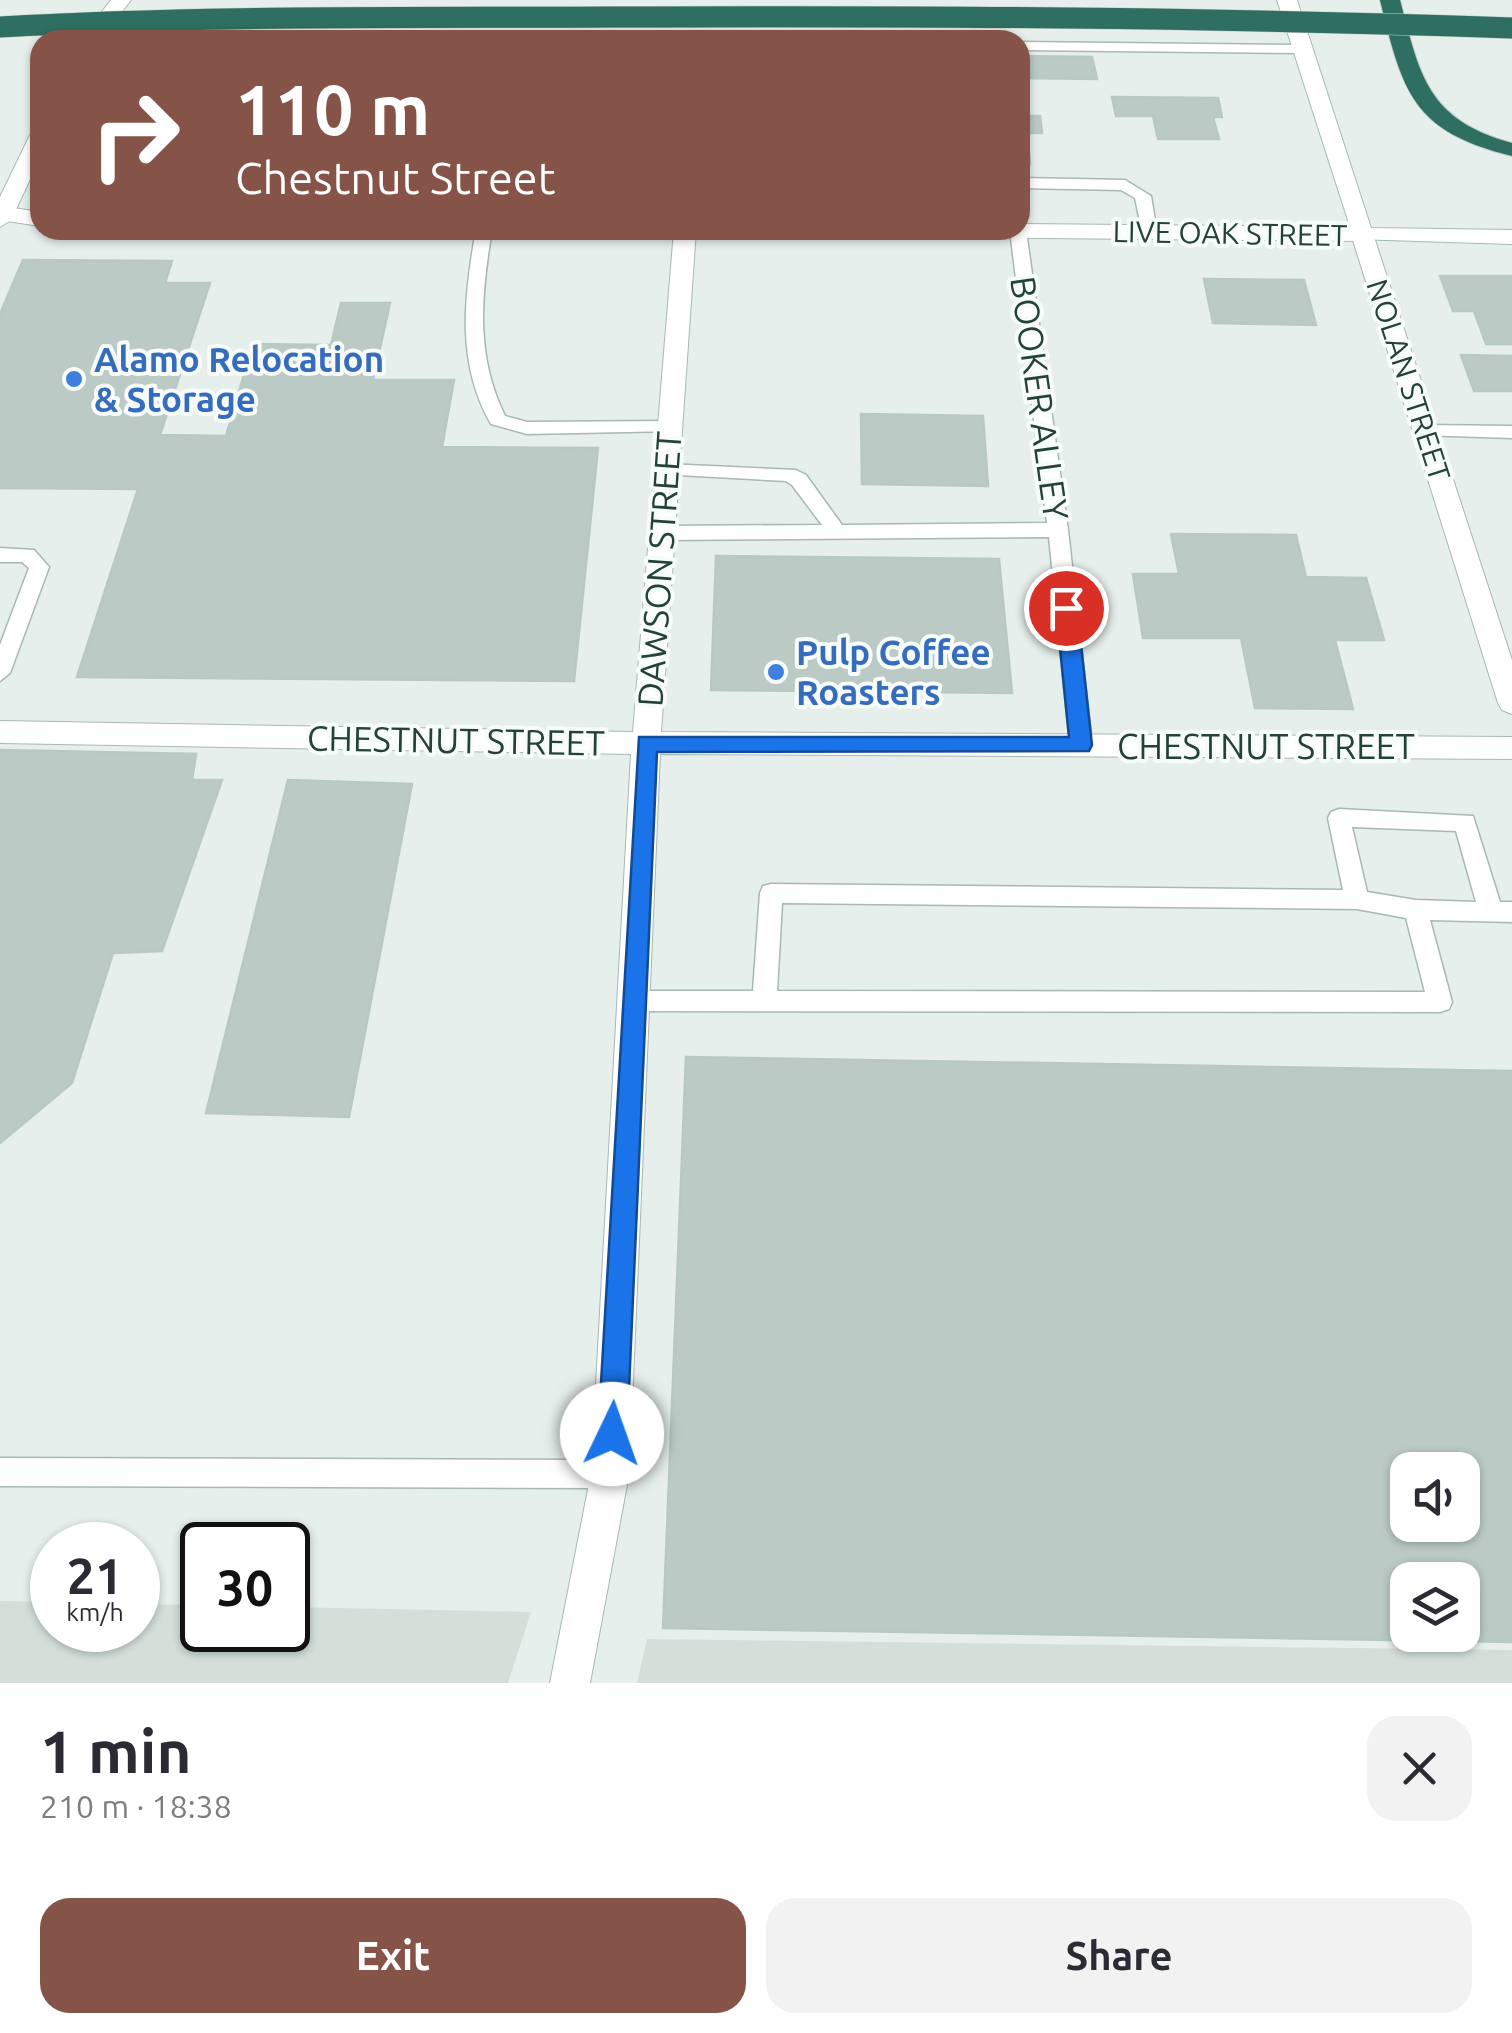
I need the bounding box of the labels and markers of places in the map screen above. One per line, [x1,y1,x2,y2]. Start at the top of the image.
place label: Alamo Relocation & Storage [94,339,384,419]
marker: Alamo Relocation & Storage [63,368,85,390]
pin [1024,566,1109,651]
place label: Pulp Coffee Roasters [796,632,991,712]
marker: Pulp Coffee Roasters [765,661,787,683]

